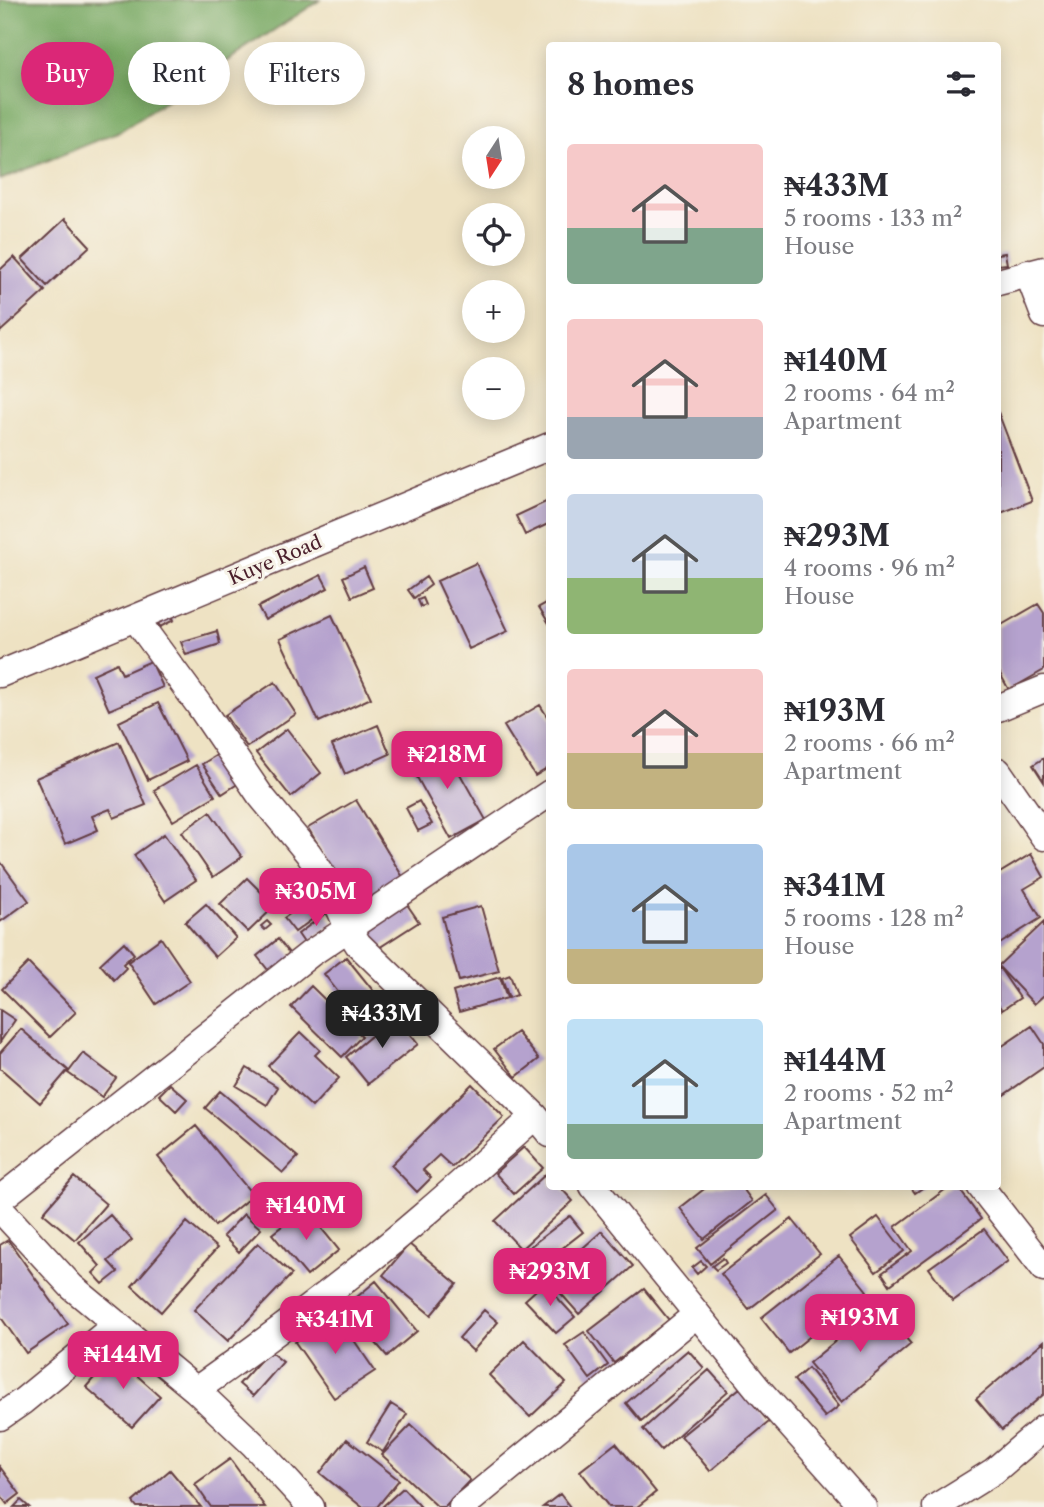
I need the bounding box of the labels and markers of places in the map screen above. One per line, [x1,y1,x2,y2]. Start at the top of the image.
pin: ₦218M [398,732,496,791]
pin: ₦305M [267,869,365,928]
pin: ₦433M [333,990,431,1050]
pin: ₦140M [257,1182,355,1242]
pin: ₦293M [501,1248,599,1308]
pin: ₦193M [811,1294,909,1354]
pin: ₦341M [286,1296,384,1356]
pin: ₦144M [74,1332,172,1391]

